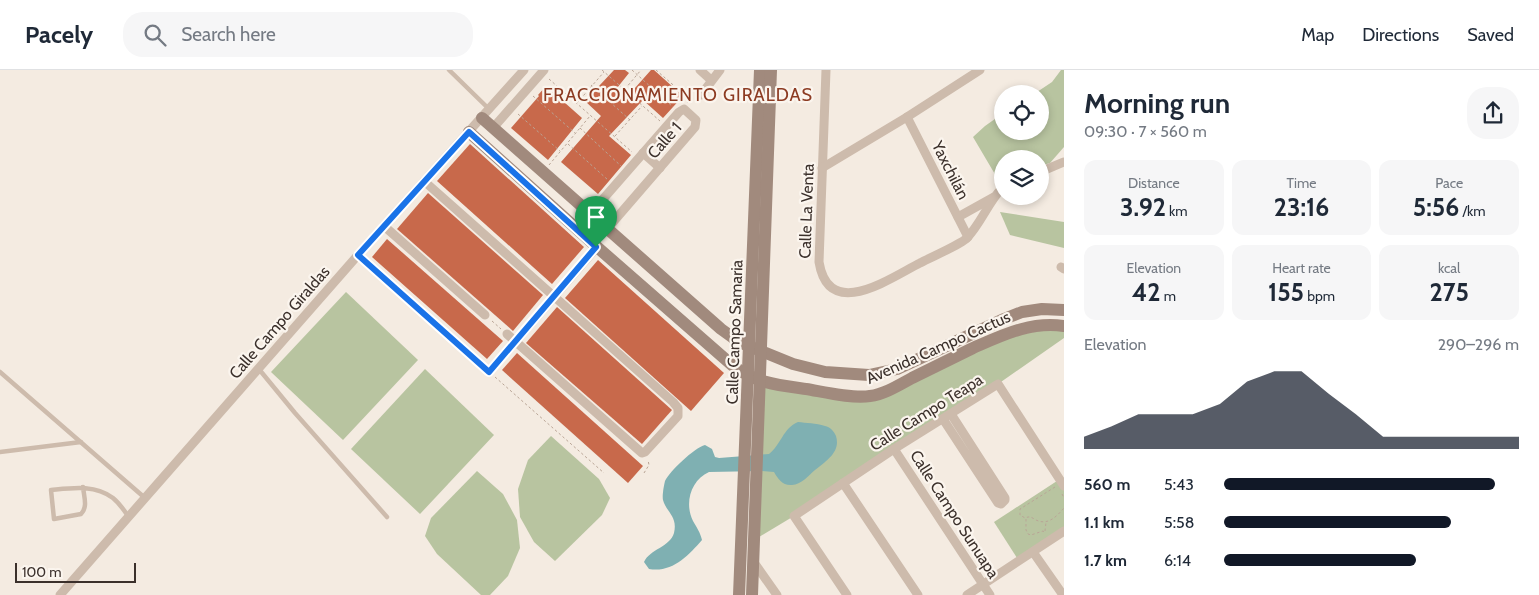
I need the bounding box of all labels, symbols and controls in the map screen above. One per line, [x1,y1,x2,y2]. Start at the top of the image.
search box [123,12,473,57]
text: Pacely [25,20,93,49]
icon: search [141,21,169,49]
text: Search here [181,23,276,46]
text: Map [1301,24,1334,46]
text: Directions [1362,24,1439,46]
text: Saved [1467,24,1514,46]
district label: FRACCIONAMIENTO GIRALDAS [543,84,813,106]
map controls [994,85,1049,205]
button: locate [994,85,1049,140]
text: Morning run [1084,86,1230,120]
button: share [1467,87,1519,139]
street label: Calle 1 [643,118,685,162]
text: 09:30 · 7 × 560 m [1084,122,1207,141]
street label: Yaxchilán [927,137,973,203]
button: layers [994,150,1049,205]
street label: Calle La Venta [795,163,818,259]
text: Distance [1128,174,1180,192]
text: Time [1287,174,1316,192]
text: Pace [1435,174,1463,192]
text: 3.92 [1120,192,1166,222]
text: 23:16 [1274,192,1329,222]
text: 5:56 [1413,192,1459,222]
pin [575,196,617,247]
text: km [1166,202,1188,220]
text: /km [1459,202,1486,220]
icon: arrive [582,203,610,231]
street label: Calle Campo Samaria [722,259,747,405]
text: Elevation [1126,259,1181,277]
text: Heart rate [1272,259,1331,277]
text: kcal [1438,259,1460,277]
street label: Calle Campo Giraldas [225,262,334,383]
text: 42 [1132,277,1160,307]
text: 155 [1268,277,1304,307]
text: 275 [1429,277,1469,307]
text: m [1160,287,1176,305]
text: bpm [1304,287,1335,305]
street label: Avenida Campo Cactus [863,307,1014,388]
text: Elevation [1084,335,1147,354]
text: 290–296 m [1438,335,1519,354]
street label: Calle Campo Teapa [866,370,986,455]
street label: Calle Campo Sunuapa [906,447,1003,582]
text: 560 m [1084,475,1130,494]
text: 5:43 [1164,475,1194,494]
text: 1.1 km [1084,513,1124,532]
text: 5:58 [1164,513,1194,532]
text: 1.7 km [1084,551,1127,570]
text: 6:14 [1164,551,1191,570]
scale bar [15,560,136,583]
text: 100 m [22,563,62,581]

